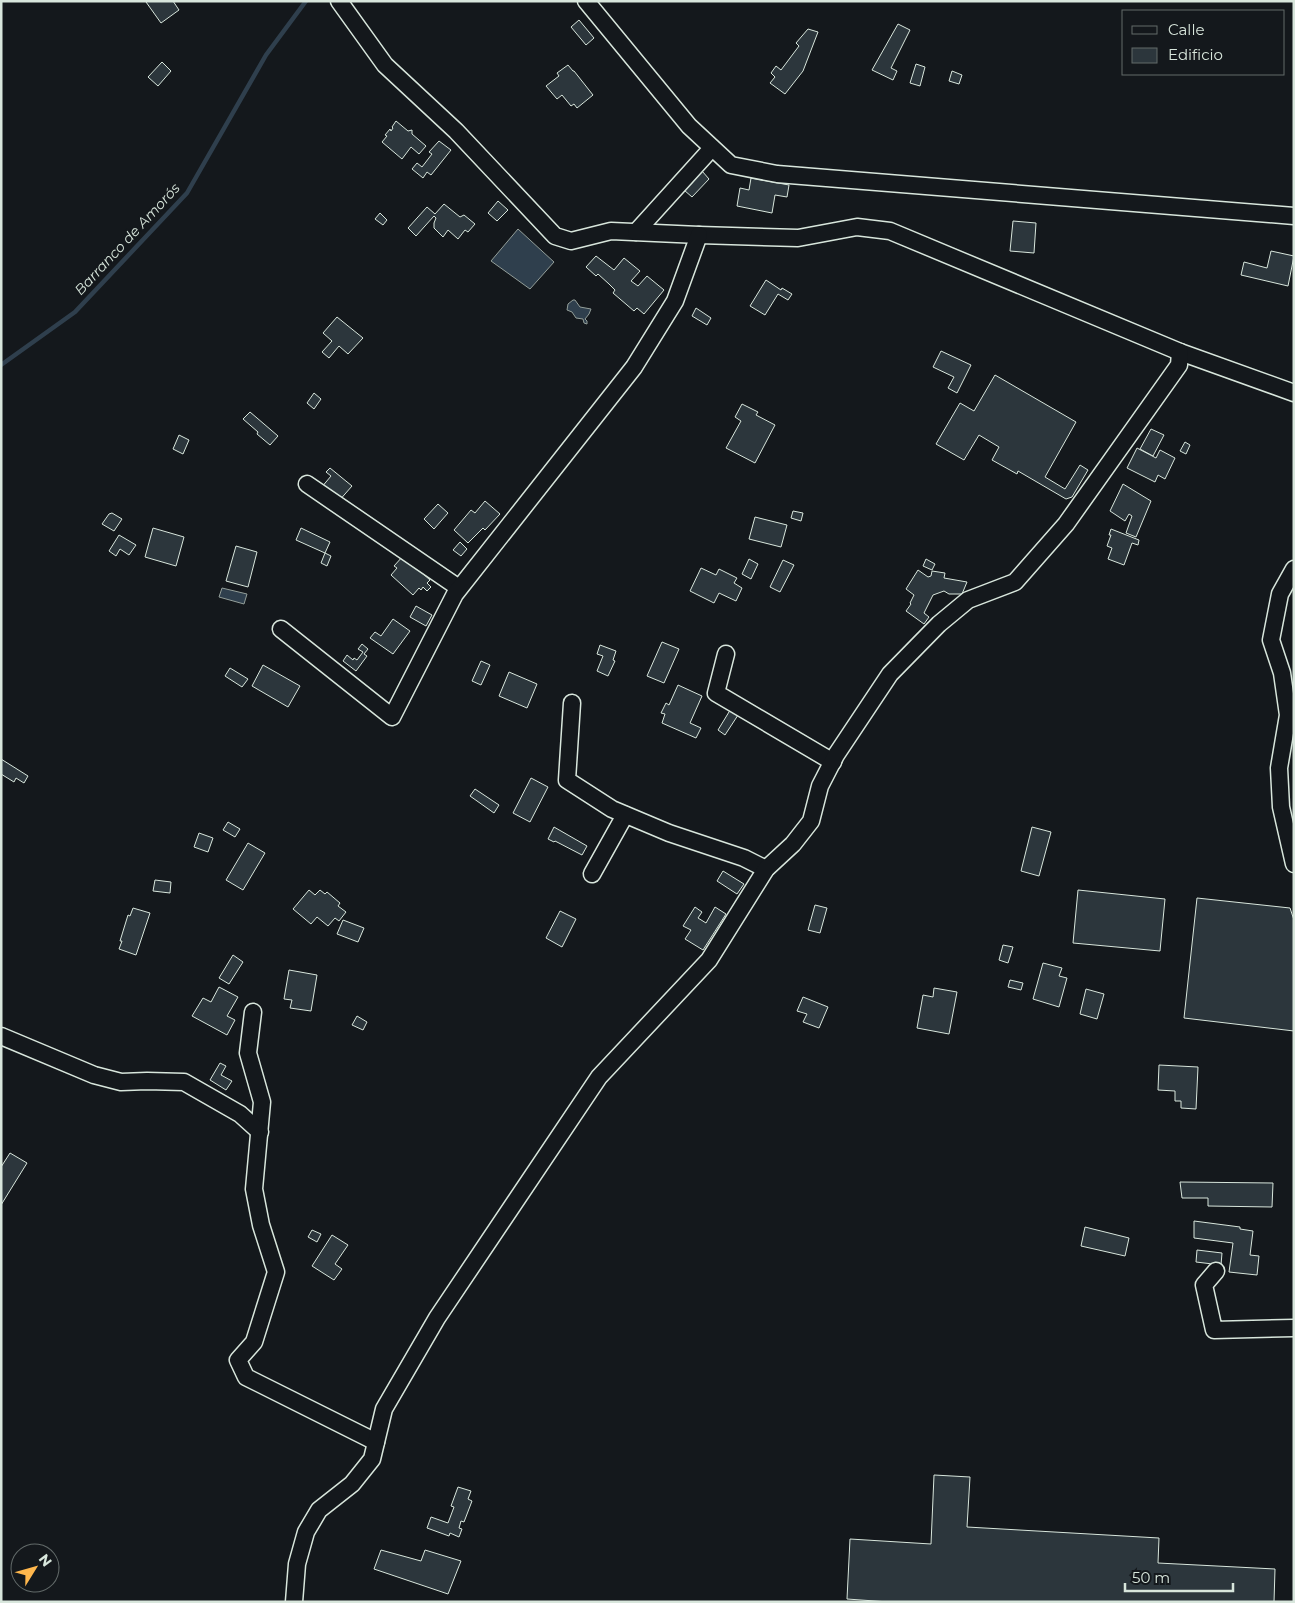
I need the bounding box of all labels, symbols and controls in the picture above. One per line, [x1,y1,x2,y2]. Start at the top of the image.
legend [1122,10,1285,75]
text: Calle [1168,20,1205,39]
text: Edificio [1168,45,1223,64]
water label: Barranco de Amorós [70,179,184,299]
north arrow [10,1543,60,1593]
text: N [35,1550,56,1570]
scale bar [1125,1560,1232,1592]
text: 50 m [1132,1568,1170,1587]

